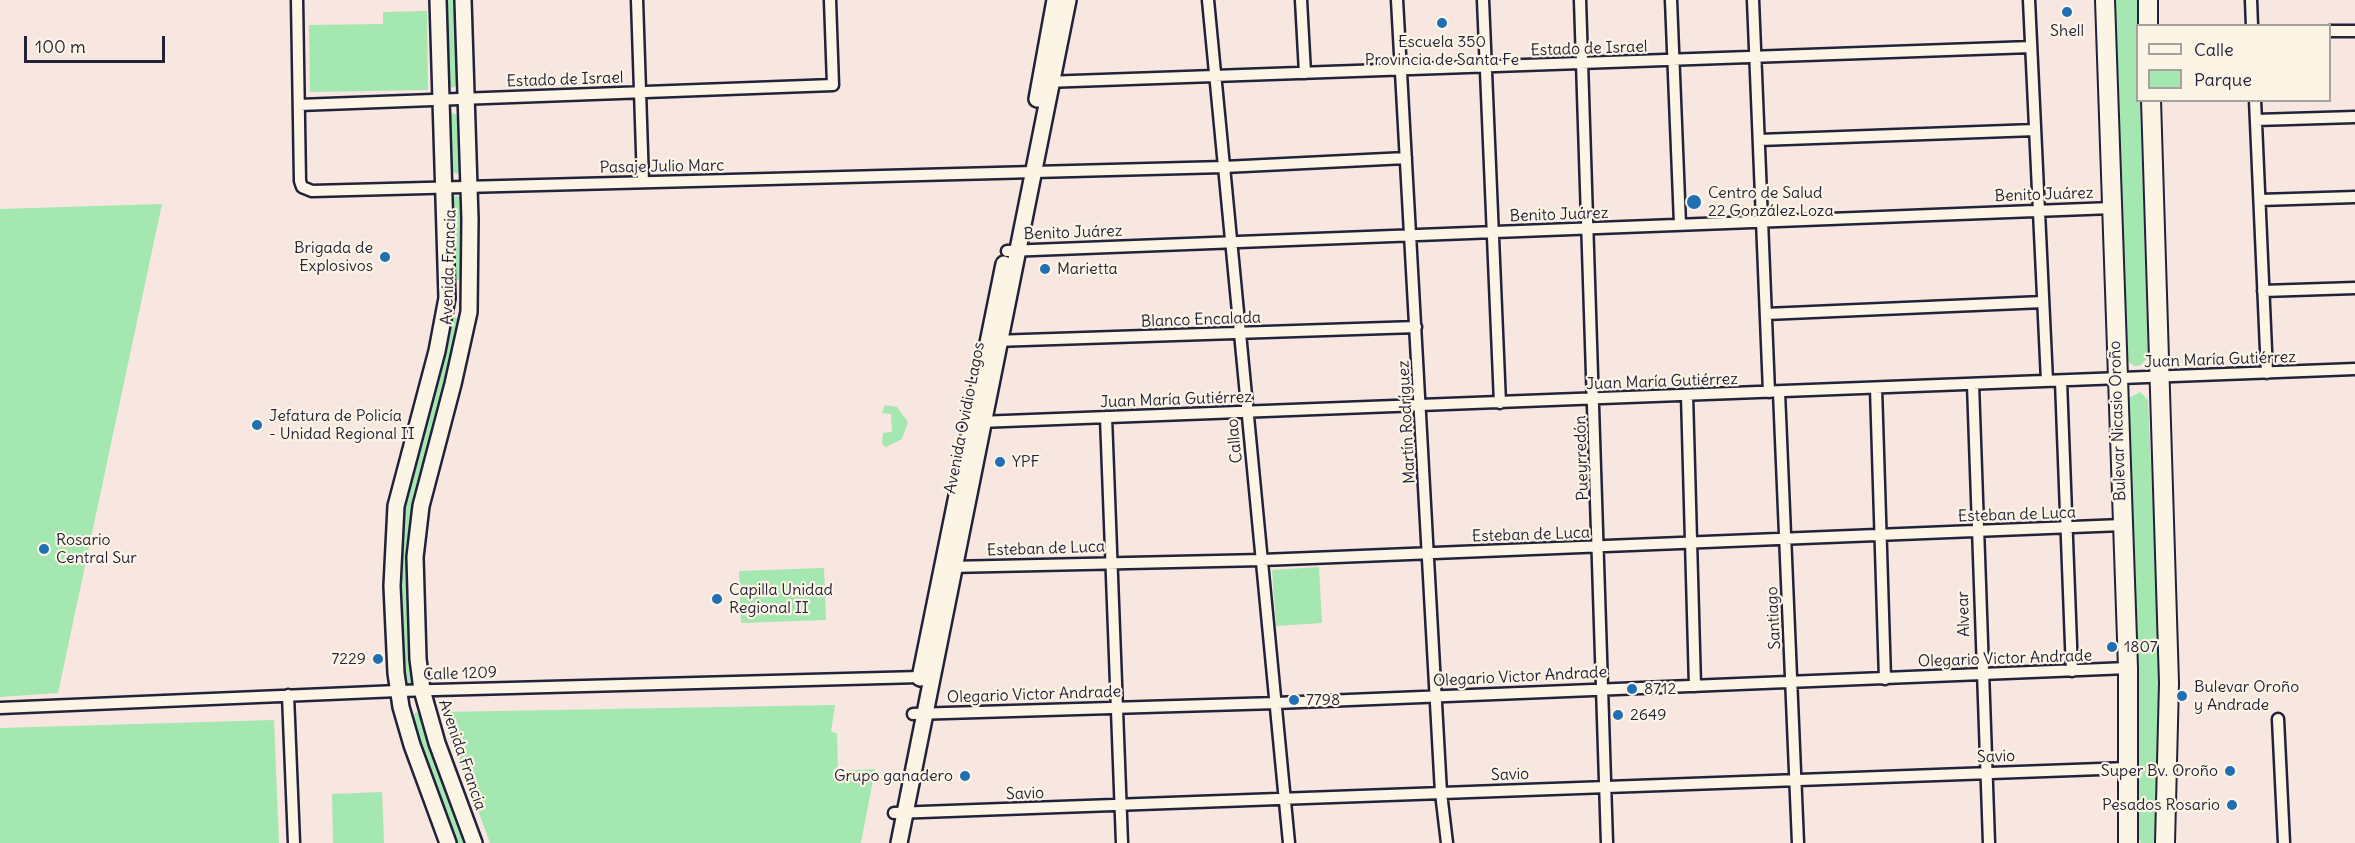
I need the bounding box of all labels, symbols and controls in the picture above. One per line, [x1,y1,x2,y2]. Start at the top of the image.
marker: Shell [2060,5,2074,19]
marker: Escuela 350 Provincia de Santa Fe [1435,16,1449,30]
place label: Shell [2050,21,2084,41]
scale bar [27,24,168,62]
legend [2136,24,2331,102]
place label: Escuela 350 Provincia de Santa Fe [1365,32,1519,70]
text: 100 m [35,35,86,58]
street label: Estado de Israel [1530,37,1648,61]
text: Calle [2194,38,2234,61]
street label: Estado de Israel [506,68,624,92]
text: Parque [2194,68,2252,91]
street label: Pasaje Julio Marc [599,156,725,178]
place label: Centro de Salud 22 González Loza [1708,183,1834,221]
street label: Benito Juárez [1994,184,2094,206]
marker: Centro de Salud 22 González Loza [1685,193,1703,211]
street label: Benito Juárez [1509,204,1609,226]
street label: Avenida Francia [437,209,461,325]
street label: Benito Juárez [1023,222,1123,244]
place label: Brigada de Explosivos [294,238,373,276]
marker: Brigada de Explosivos [378,250,392,264]
place label: Marietta [1057,259,1118,279]
marker: Marietta [1038,262,1052,276]
street label: Blanco Encalada [1141,308,1261,332]
street label: Bulevar Nicasio Oroño [2106,340,2130,502]
street label: Avenida Ovidio Lagos [941,341,989,495]
street label: Juan María Gutiérrez [2144,348,2296,372]
street label: Martín Rodríguez [1394,360,1420,484]
street label: Juan María Gutiérrez [1586,370,1738,394]
street label: Juan María Gutiérrez [1100,388,1252,412]
place label: Jefatura de Policía - Unidad Regional II [269,406,415,444]
street label: Pueyrredón [1571,415,1593,501]
marker: Jefatura de Policía - Unidad Regional II [250,418,264,432]
street label: Callao [1223,418,1247,464]
place label: YPF [1012,452,1040,472]
marker: YPF [993,455,1007,469]
street label: Esteban de Luca [1958,503,2076,527]
street label: Esteban de Luca [1472,523,1590,547]
place label: Rosario Central Sur [56,530,137,568]
street label: Esteban de Luca [987,537,1105,561]
marker: Rosario Central Sur [37,542,51,556]
place label: Capilla Unidad Regional II [729,580,833,618]
street label: Santiago [1763,586,1785,650]
street label: Alvear [1954,591,1974,637]
marker: Capilla Unidad Regional II [710,592,724,606]
place label: 1807 [2124,637,2158,657]
marker: 1807 [2105,640,2119,654]
street label: Olegario Victor Andrade [1918,646,2092,672]
place label: 7229 [331,649,366,669]
marker: 7229 [371,652,385,666]
street label: Calle 1209 [423,663,497,685]
street label: Olegario Victor Andrade [1432,663,1608,691]
place label: Bulevar Oroño y Andrade [2194,677,2299,715]
place label: 8712 [1644,679,1676,699]
street label: Olegario Victor Andrade [947,682,1121,708]
marker: 8712 [1625,682,1639,696]
marker: Bulevar Oroño y Andrade [2175,689,2189,703]
place label: 7798 [1306,690,1340,710]
marker: 7798 [1287,693,1301,707]
street label: Avenida Francia [434,697,490,813]
place label: 2649 [1630,705,1666,725]
marker: 2649 [1611,708,1625,722]
street label: Savio [1976,747,2016,767]
place label: Super Bv. Oroño [2101,761,2218,781]
marker: Super Bv. Oroño [2223,764,2237,778]
street label: Savio [1490,765,1530,785]
place label: Grupo ganadero [834,766,953,786]
marker: Grupo ganadero [958,769,972,783]
street label: Savio [1005,784,1045,804]
place label: Pesados Rosario [2102,795,2220,815]
marker: Pesados Rosario [2225,798,2239,812]

